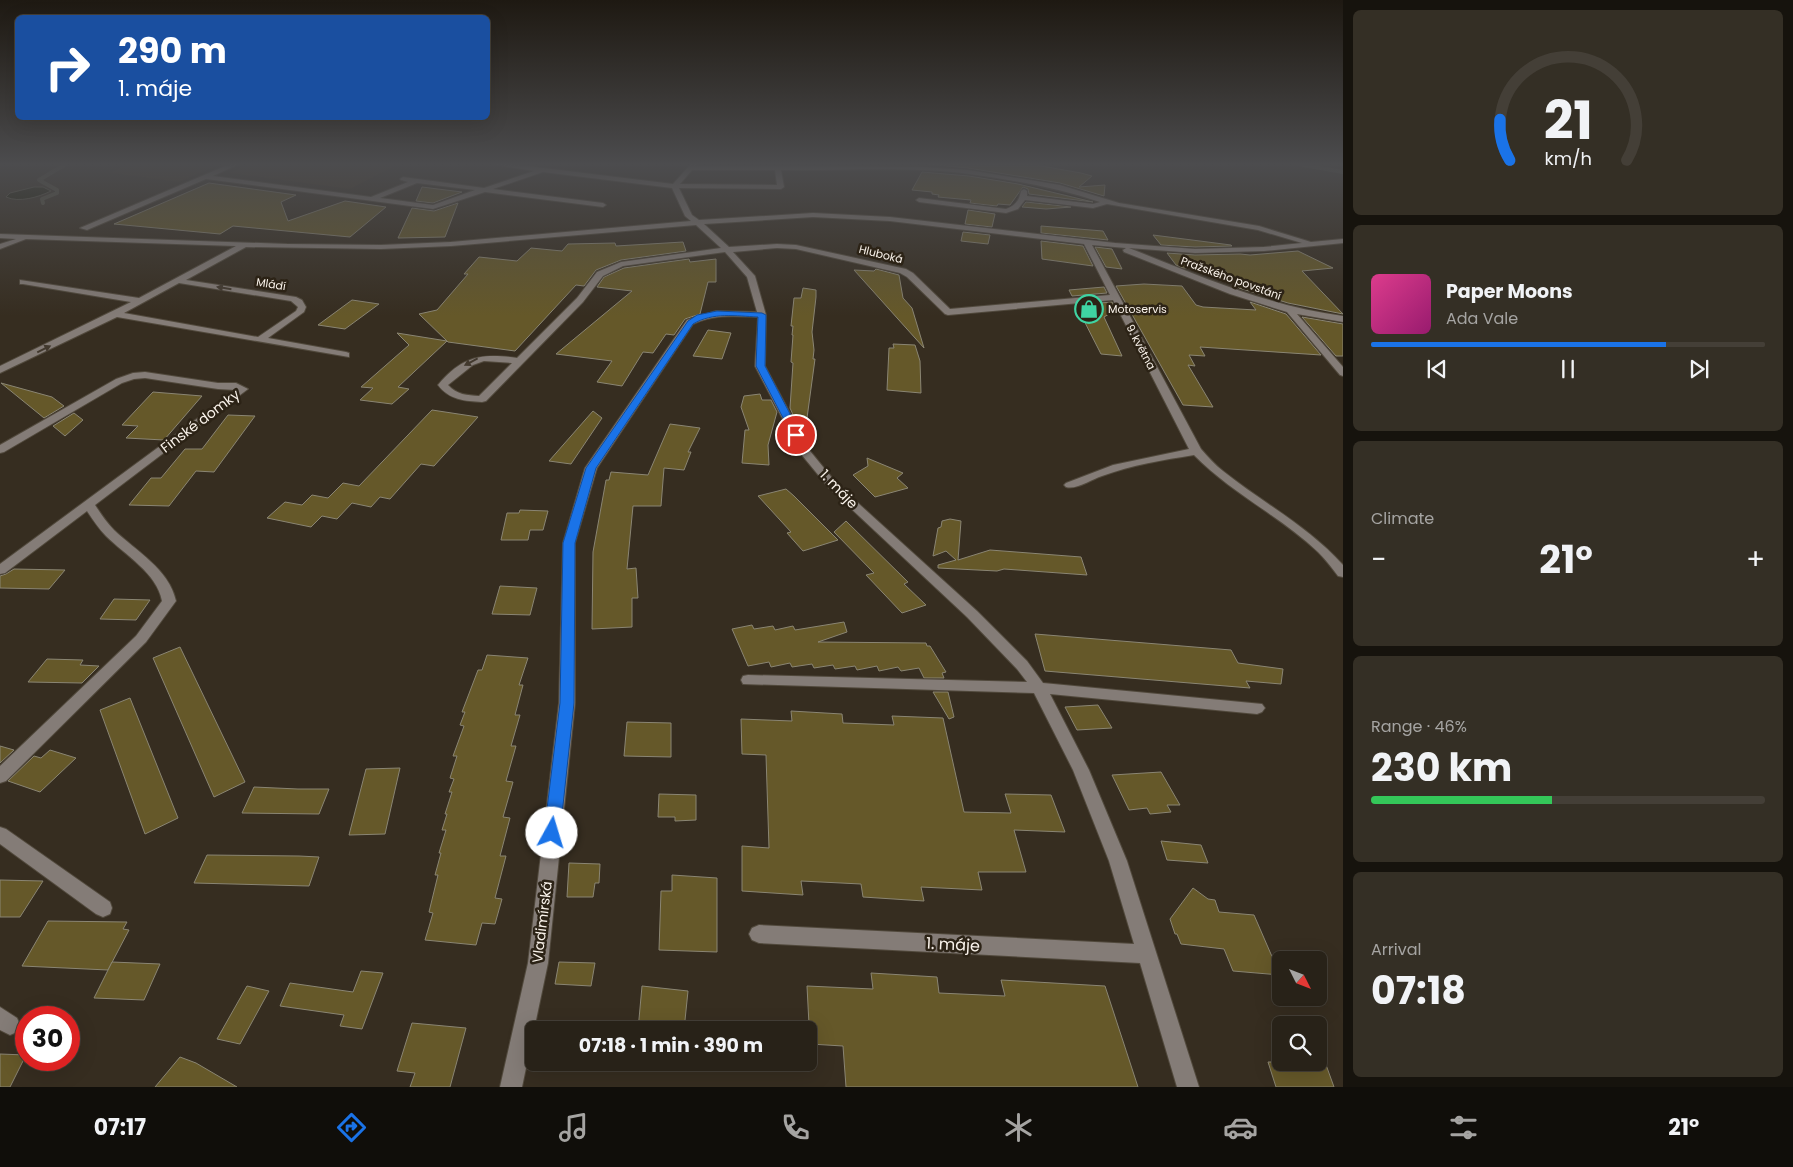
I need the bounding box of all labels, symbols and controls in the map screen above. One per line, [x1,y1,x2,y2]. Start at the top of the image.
text: 290 m [118,26,227,75]
icon: right [35,35,100,100]
text: 1. máje [118,73,192,104]
text: 21 [1543,84,1593,157]
text: km/h [1544,146,1592,171]
street label: Hluboká [857,241,905,267]
street label: Pražského povstání [1179,252,1284,304]
street label: Mládí [255,274,287,294]
text: Paper Moons [1446,278,1573,305]
one-way arrow [215,283,231,291]
shop icon: Motoservis [1074,294,1104,324]
place label: Motoservis [1108,301,1167,317]
text: Ada Vale [1446,307,1518,330]
street label: 9. května [1122,321,1160,373]
one-way arrow [37,344,51,352]
icon: previous [1423,355,1451,383]
icon: pause [1554,355,1582,383]
icon: next [1685,355,1713,383]
one-way arrow [464,358,479,366]
street label: Finské domky [156,385,244,457]
pin [775,414,817,456]
icon: arrive [782,421,810,449]
street label: 1. máje [815,465,863,513]
text: Climate [1371,507,1434,530]
text: 21° [1539,533,1593,586]
text: − [1371,540,1386,579]
text: + [1746,540,1765,579]
text: Range · 46% [1371,715,1467,738]
text: 230 km [1371,741,1512,794]
position arrow [525,806,577,858]
street label: Vladimírská [527,880,557,964]
street label: 1. máje [925,932,981,957]
text: Arrival [1371,938,1421,961]
north arrow [1272,951,1328,1006]
map controls [1272,951,1327,1071]
text: 07:18 [1371,964,1466,1017]
speed limit sign: 30 [15,1006,80,1071]
button: search [1272,1016,1327,1071]
text: 07:18 · 1 min · 390 m [579,1032,763,1059]
icon: directions [334,1110,369,1145]
icon: music [556,1110,591,1145]
icon: phone [778,1110,813,1145]
icon: climate [1001,1110,1036,1145]
icon: car [1223,1110,1258,1145]
icon: filters [1446,1110,1481,1145]
text: 07:17 [94,1112,146,1143]
text: 21° [1668,1112,1699,1143]

